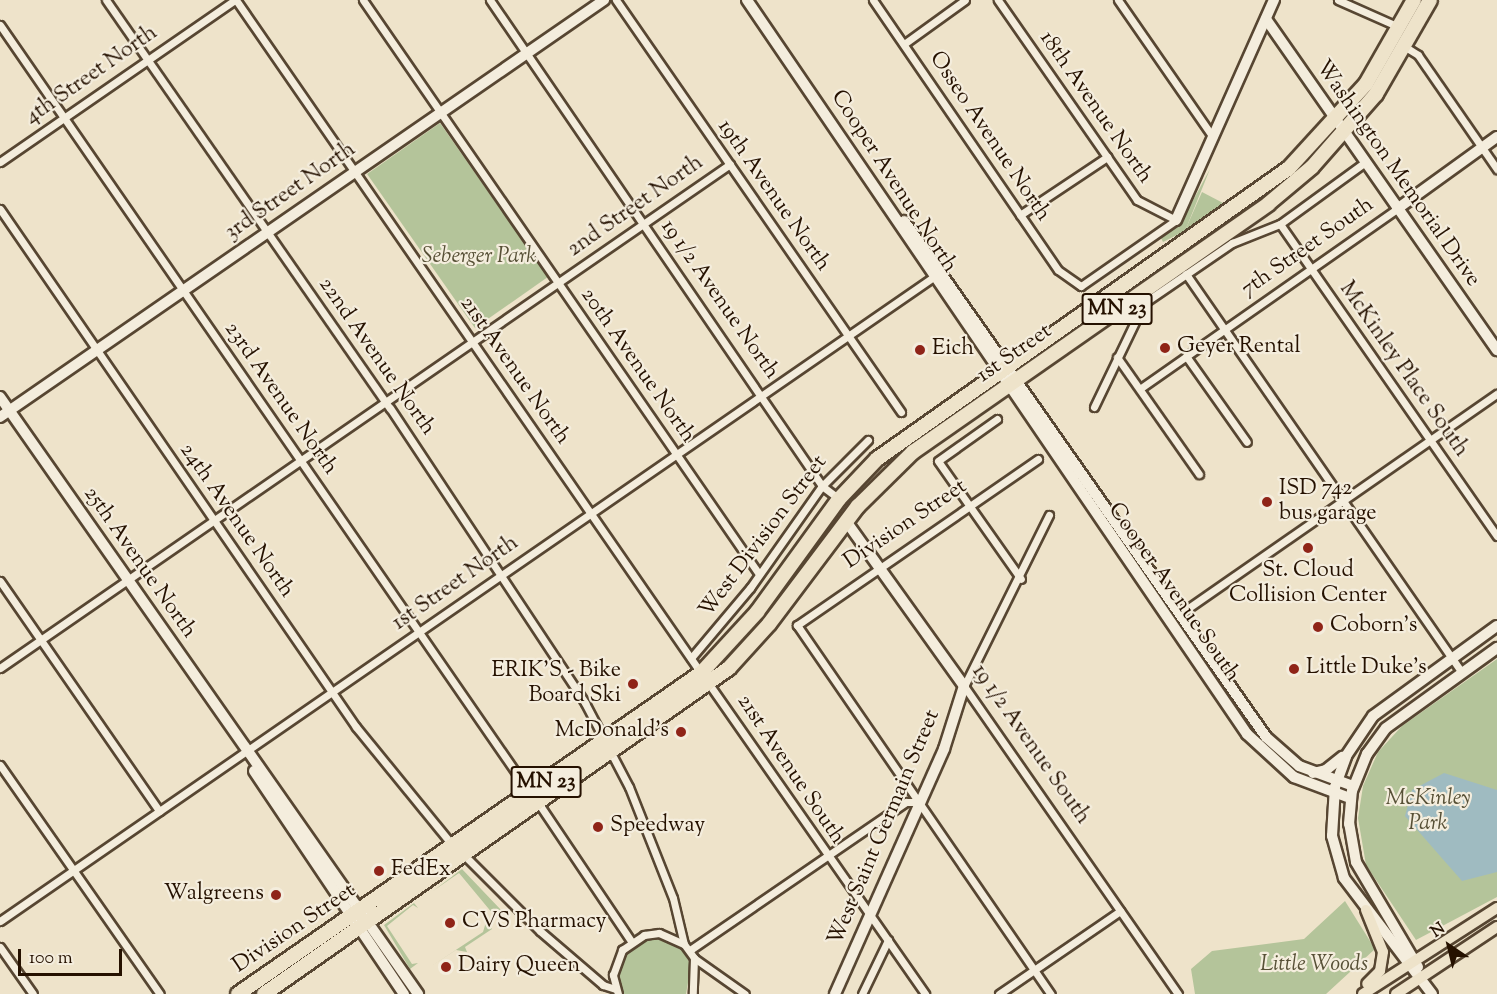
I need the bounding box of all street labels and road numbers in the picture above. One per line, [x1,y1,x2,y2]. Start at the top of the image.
street label: 4th Street North [21,21,163,131]
street label: 18th Avenue North [1033,27,1157,189]
street label: Osseo Avenue North [922,47,1056,227]
street label: Washington Memorial Drive [1309,56,1485,292]
street label: Cooper Avenue North [824,86,962,278]
street label: 19th Avenue North [711,115,835,277]
street label: 3rd Street North [221,137,361,247]
street label: 2nd Street North [563,150,709,264]
street label: 7th Street South [1237,192,1379,304]
street label: 19 1/2 Avenue North [654,215,784,385]
street label: 22nd Avenue North [312,273,440,441]
street label: McKinley Place South [1333,277,1473,463]
street label: 20th Avenue North [574,283,700,449]
road number: MN 23 [1081,291,1153,327]
street label: 21st Avenue North [453,292,575,450]
street label: 23rd Avenue North [217,317,343,481]
street label: 1st Street [973,319,1057,389]
street label: 24th Avenue North [173,439,299,603]
street label: West Division Street [694,451,834,623]
street label: Division Street [839,474,973,576]
street label: 25th Avenue North [77,482,201,644]
street label: Cooper Avenue South [1101,498,1245,688]
street label: 1st Street North [388,531,524,637]
street label: 19 1/2 Avenue South [965,660,1095,830]
street label: 21st Avenue South [730,690,850,850]
street label: West Saint Germain Street [823,706,947,950]
road number: MN 23 [510,764,582,800]
street label: Division Street [228,878,362,980]

